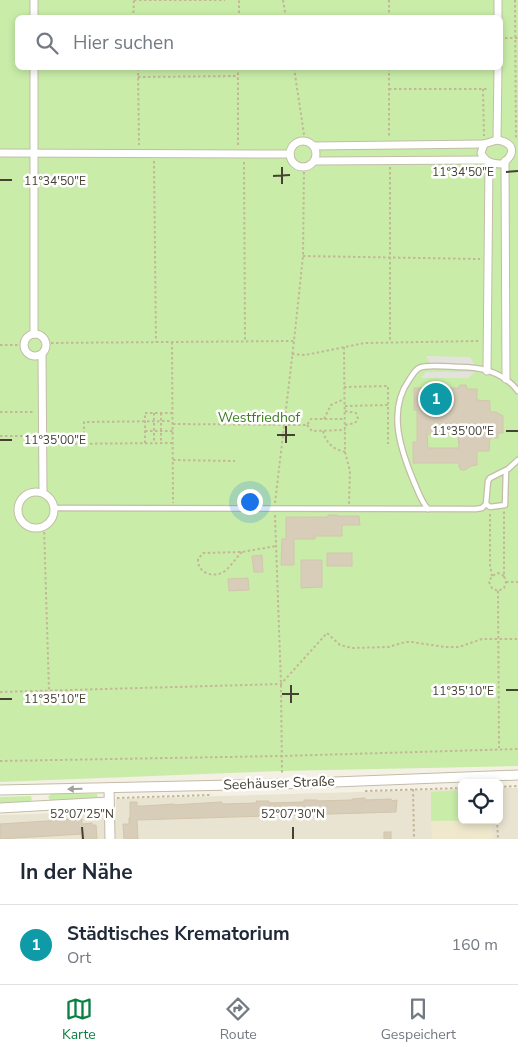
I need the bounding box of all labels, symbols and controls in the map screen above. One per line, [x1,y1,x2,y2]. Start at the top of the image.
search box [15,15,503,70]
icon: search [33,29,61,57]
text: Hier suchen [73,30,174,56]
text: 11°34'50"E [432,164,494,180]
text: 11°34'50"E [24,173,86,189]
pin: 1 [420,380,452,418]
park label: Westfriedhof [218,408,301,427]
text: 11°35'00"E [432,423,494,439]
text: 11°35'00"E [24,432,86,448]
your location [237,489,263,515]
text: 11°35'10"E [432,683,494,699]
text: 11°35'10"E [24,691,86,707]
street label: Seehäuser Straße [223,772,335,794]
map controls [458,779,503,824]
button: locate [458,779,503,824]
one-way arrow [67,785,83,793]
text: 52°07'25"N [50,806,114,822]
text: 52°07'30"N [261,806,325,822]
text: In der Nähe [20,858,133,886]
text: Städtisches Krematorium [67,921,290,947]
text: 1 [31,934,41,956]
text: 160 m [451,934,498,956]
text: Ort [67,947,91,969]
tab: Karte [62,995,96,1044]
tab: Route [220,995,257,1044]
tab: Gespeichert [381,995,456,1044]

